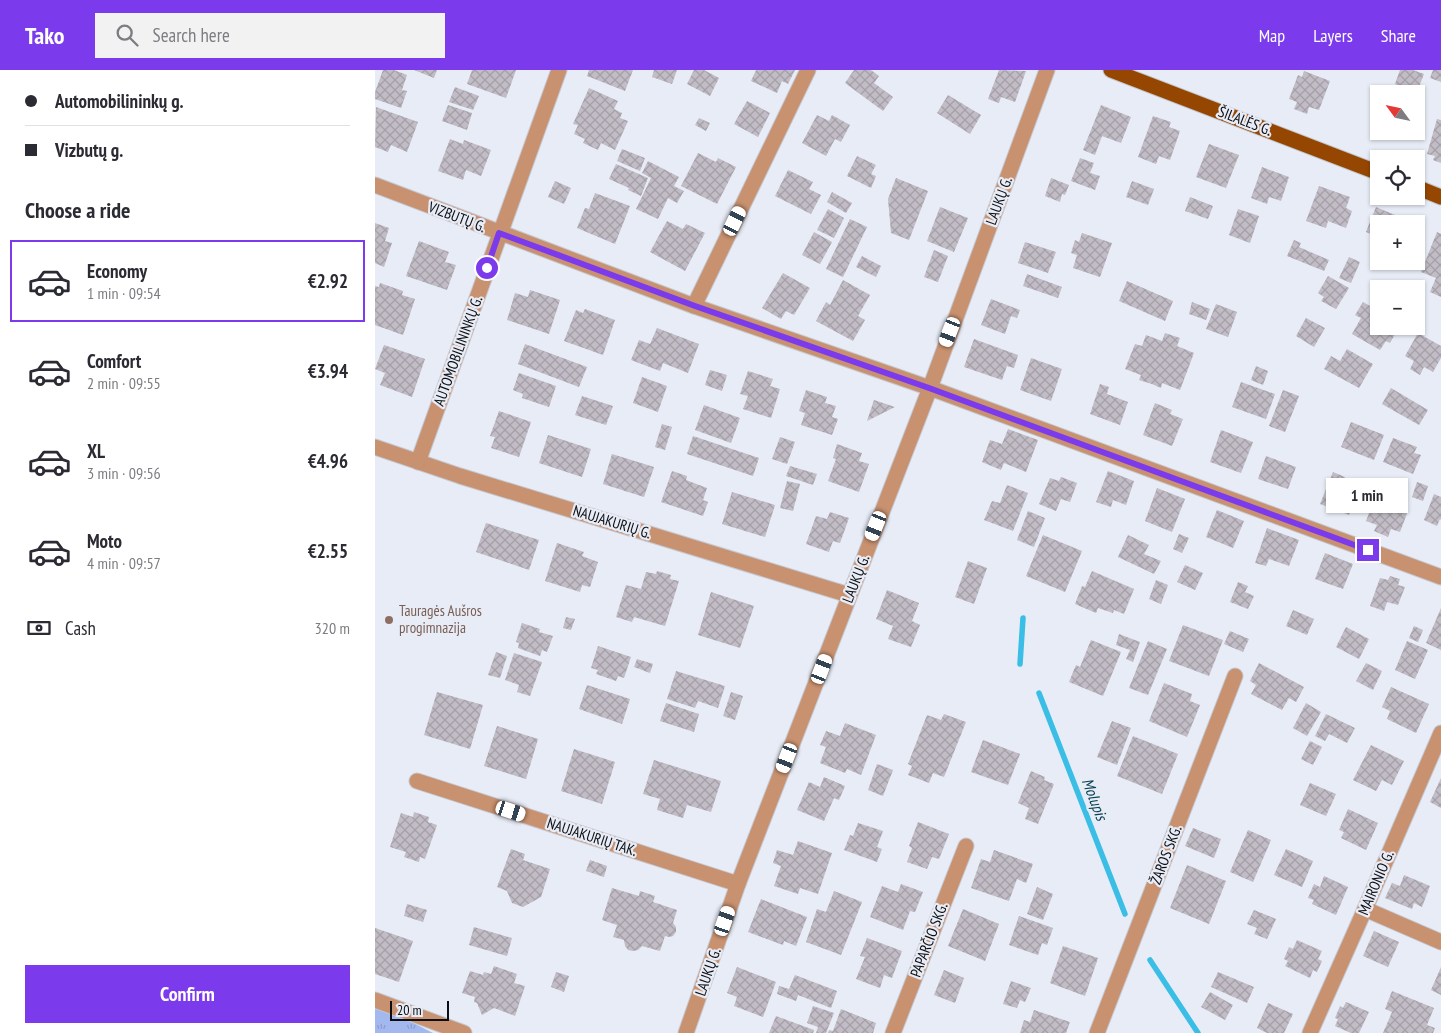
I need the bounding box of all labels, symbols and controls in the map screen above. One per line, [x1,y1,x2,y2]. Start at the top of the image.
search box [95,13,445,58]
text: Tako [25,20,65,51]
icon: search [113,21,141,49]
text: Search here [153,23,230,47]
text: Map [1259,24,1285,47]
text: Layers [1313,24,1353,47]
text: Share [1381,24,1416,47]
north arrow [1370,85,1425,140]
map controls [1370,85,1425,335]
text: Automobilininkų g. [55,89,184,113]
street label: ŠILALĖS G. [1216,102,1275,139]
text: Vizbutų g. [55,138,123,162]
button: locate [1370,150,1425,205]
street label: LAUKŲ G. [981,174,1016,227]
text: Choose a ride [25,196,130,224]
street label: VIZBUTŲ G. [425,197,489,236]
car [721,204,748,238]
button: + [1370,215,1425,270]
route start [476,257,498,279]
icon: car [27,259,72,304]
text: Economy [87,259,147,283]
text: €2.92 [308,269,348,293]
button: − [1370,280,1425,335]
text: 1 min · 09:54 [87,283,161,303]
street label: AUTOMOBILININKŲ G. [429,293,486,408]
car [937,315,962,349]
icon: car [27,349,72,394]
text: Comfort [87,349,141,373]
text: €3.94 [308,359,348,383]
text: 2 min · 09:55 [87,373,161,393]
icon: car [27,439,72,484]
text: XL [87,439,105,463]
text: €4.96 [308,449,348,473]
text: 3 min · 09:56 [87,463,161,483]
callout: 1 min [1327,478,1409,512]
text: 1 min [1351,485,1383,505]
street label: NAUJAKURIŲ G. [571,501,654,542]
car [863,509,888,543]
icon: car [27,529,72,574]
text: Moto [87,529,122,553]
text: €2.55 [308,539,348,563]
route end [1357,539,1379,561]
street label: LAUKŲ G. [838,552,873,605]
text: 4 min · 09:57 [87,553,161,573]
place label: Tauragės Aušros progimnazija [399,601,482,637]
icon: cash [25,614,53,642]
marker: Tauragės Aušros progimnazija [383,614,395,626]
text: Cash [65,616,96,640]
text: 320 m [315,618,350,638]
car [809,652,834,686]
car [774,741,799,775]
water label: Molupis [1078,775,1113,824]
car [494,799,527,823]
street label: NAUJAKURIŲ TAK. [545,813,640,860]
street label: ŽAROS SKG. [1146,822,1186,887]
street label: MAIRONIO G. [1353,847,1398,918]
street label: PAPARČIO SKG. [906,900,952,980]
car [713,904,736,938]
street label: LAUKŲ G. [690,945,725,998]
button: Confirm [25,965,350,1023]
scale bar [390,998,449,1021]
text: 20 m [397,1001,422,1019]

